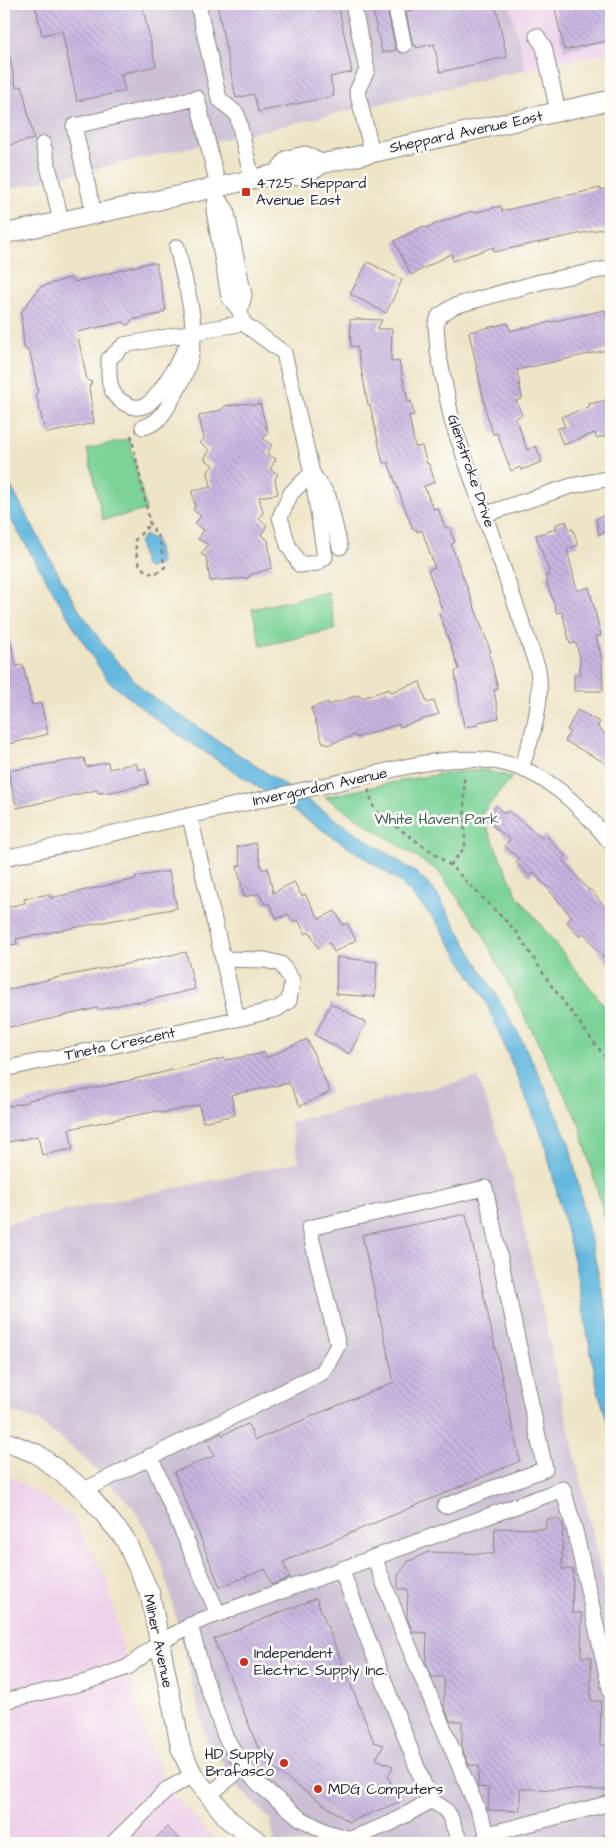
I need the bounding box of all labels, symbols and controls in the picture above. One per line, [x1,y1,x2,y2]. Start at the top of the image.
street label: Sheppard Avenue East [387,105,545,159]
place label: 4725 Sheppard Avenue East [256,173,366,211]
marker: 4725 Sheppard Avenue East [240,186,252,198]
street label: Glenstroke Drive [442,412,500,530]
street label: Invergordon Avenue [251,763,389,812]
park label: White Haven Park [375,809,499,830]
street label: Tineta Crescent [63,1022,177,1066]
street label: Milner Avenue [138,1592,178,1690]
place label: Independent Electric Supply Inc. [254,1643,387,1682]
marker: Independent Electric Supply Inc. [238,1656,250,1668]
place label: HD Supply Brafasco [205,1744,275,1782]
marker: HD Supply Brafasco [278,1757,290,1769]
place label: MDG Computers [328,1779,444,1800]
marker: MDG Computers [312,1783,324,1795]

